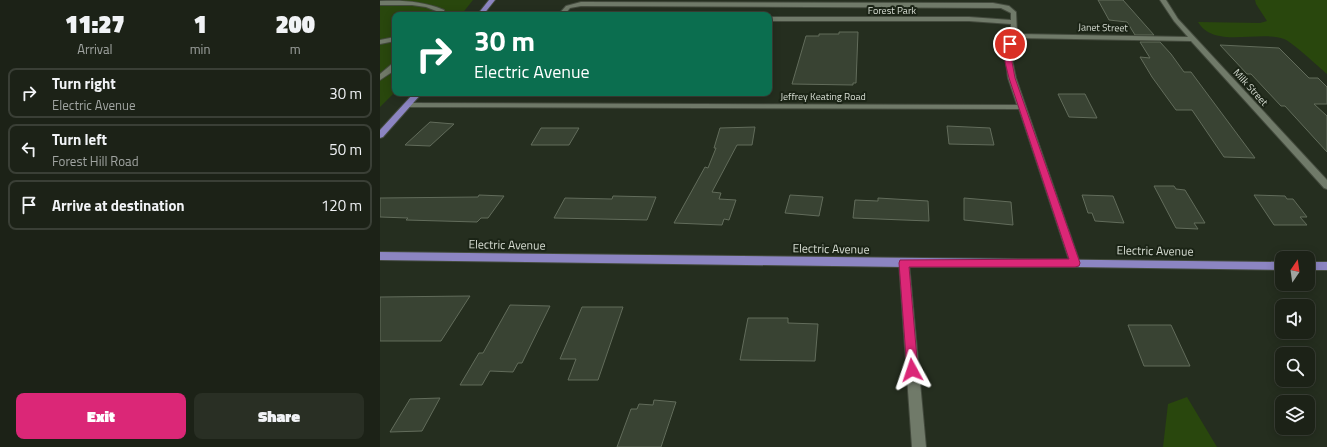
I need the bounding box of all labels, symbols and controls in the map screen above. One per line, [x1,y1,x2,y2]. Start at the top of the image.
street label: Forest Park [868,3,916,18]
text: 11:27 [65,6,125,42]
text: 1 [193,6,207,42]
text: 200 [275,6,315,42]
text: 30 m [474,19,535,62]
street label: Janet Street [1078,20,1128,35]
pin [993,27,1027,61]
icon: right [408,28,460,80]
icon: arrive [999,33,1021,55]
text: Arrival [77,39,112,59]
text: min [190,39,210,59]
text: m [290,39,301,59]
text: Electric Avenue [474,58,590,85]
street label: Milk Street [1230,65,1272,110]
text: Turn right [52,72,116,95]
icon: right [18,82,40,104]
text: 30 m [329,82,362,105]
street label: Jeffrey Keating Road [780,89,866,104]
text: Electric Avenue [52,95,136,115]
text: Turn left [52,128,107,151]
icon: left [18,138,40,160]
text: 50 m [329,138,362,161]
text: Forest Hill Road [52,151,139,171]
icon: arrive [18,194,40,216]
text: Arrive at destination [52,194,185,217]
text: 120 m [321,194,362,217]
street label: Electric Avenue [468,234,546,255]
street label: Electric Avenue [792,238,870,259]
street label: Electric Avenue [1116,240,1194,261]
north arrow [1275,251,1315,291]
map controls [1275,251,1315,435]
button: sound [1275,299,1315,339]
button: search [1275,347,1315,387]
position arrow [891,349,933,391]
button: Exit [16,393,186,439]
button: Share [194,393,364,439]
button: layers [1275,395,1315,435]

